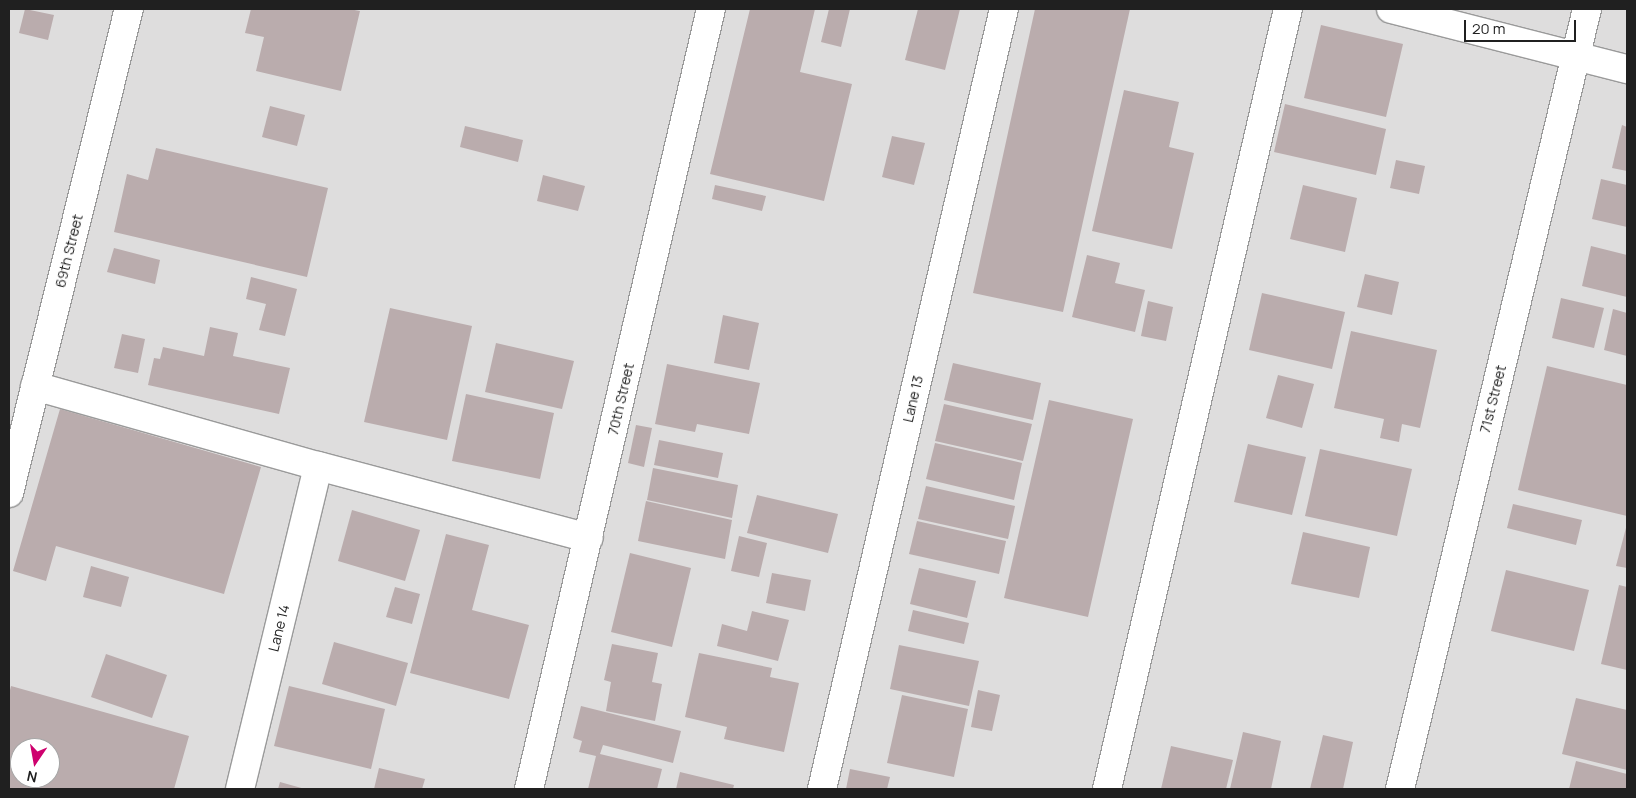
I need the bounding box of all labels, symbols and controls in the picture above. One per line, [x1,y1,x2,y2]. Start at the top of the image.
scale bar [1466,10,1578,42]
text: 20 m [1472,18,1505,39]
street label: 69th Street [52,213,86,289]
street label: 70th Street [605,361,637,437]
street label: 71st Street [1476,363,1510,435]
street label: Lane 13 [899,374,927,424]
street label: Lane 14 [265,603,293,653]
north arrow [10,738,60,788]
text: N [25,767,39,788]

